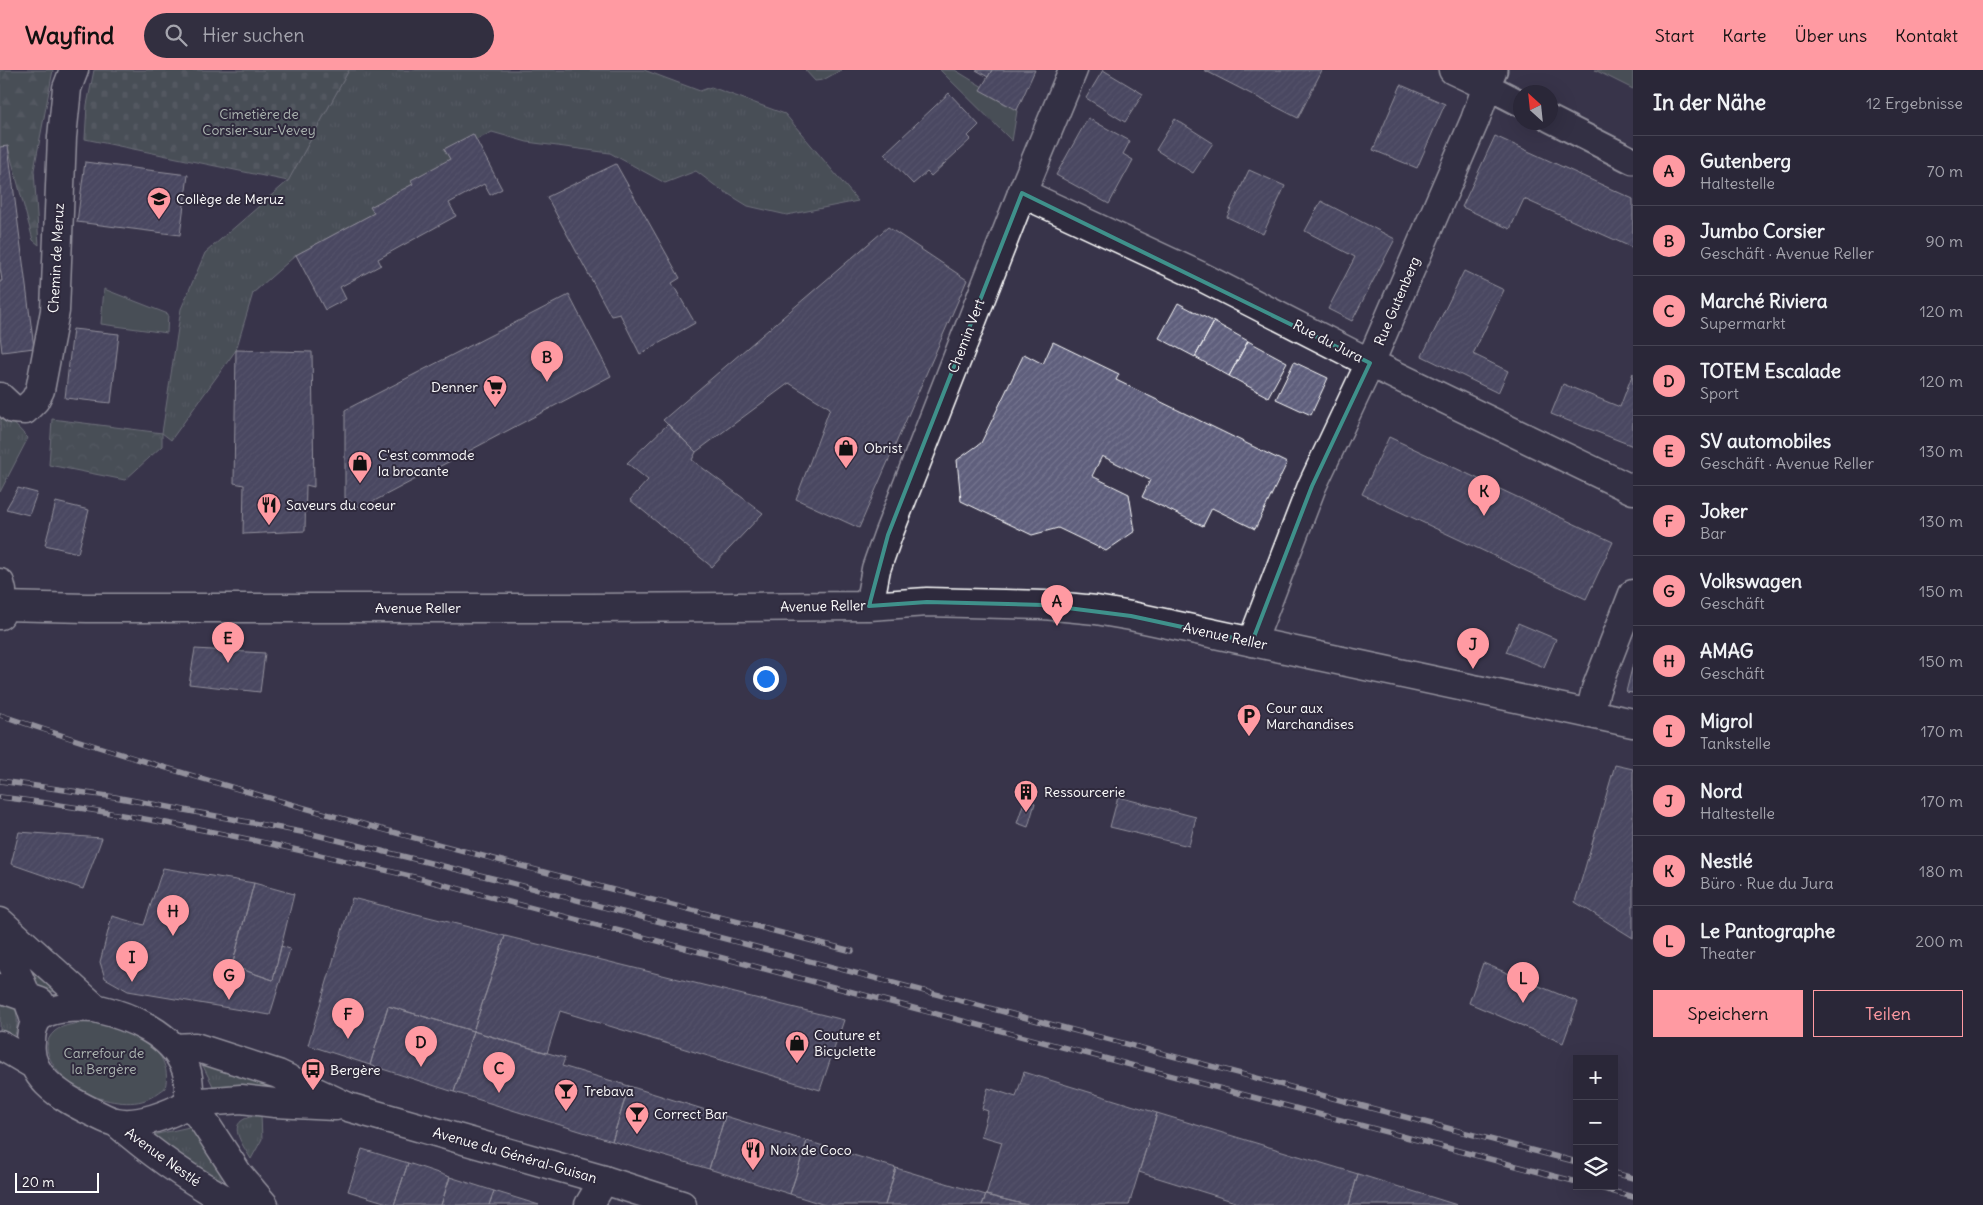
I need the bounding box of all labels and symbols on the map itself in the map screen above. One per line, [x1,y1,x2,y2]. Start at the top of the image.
north arrow [1513,85,1558,130]
park label: Cimetière de Corsier-sur-Vevey [202,105,316,139]
school or university icon: Collège de Meruz [146,186,172,220]
place label: Collège de Meruz [176,190,284,208]
street label: Chemin de Meruz [44,202,68,313]
street label: Rue Gutenberg [1370,254,1424,348]
street label: Chemin Vert [944,296,988,376]
street label: Rue du Jura [1290,316,1366,366]
pin: B [531,341,563,382]
supermarket icon: Denner [482,374,508,408]
place label: Denner [431,378,478,396]
shop icon: Obrist [833,435,859,469]
place label: Obrist [864,439,903,457]
place label: C'est commode la brocante [378,446,474,480]
shop icon: C'est commode la brocante [347,450,373,484]
pin: K [1468,475,1500,516]
restaurant icon: Saveurs du coeur [256,492,282,526]
place label: Saveurs du coeur [286,496,396,514]
pin: A [1041,585,1073,626]
street label: Avenue Reller [780,596,866,616]
street label: Avenue Reller [375,599,461,617]
street label: Avenue Reller [1181,618,1269,654]
pin: E [212,622,244,663]
pin: J [1457,628,1489,669]
your location [753,666,779,692]
place label: Cour aux Marchandises [1266,699,1354,733]
parking icon: Cour aux Marchandises [1236,703,1262,737]
building icon: Ressourcerie [1013,779,1039,813]
place label: Ressourcerie [1044,783,1125,801]
pin: H [157,895,189,936]
pin: I [116,941,148,982]
pin: G [213,959,245,1000]
pin: L [1507,962,1539,1003]
pin: F [332,998,364,1039]
pin: D [405,1026,437,1067]
place label: Couture et Bicyclette [814,1026,881,1060]
shop icon: Couture et Bicyclette [784,1030,810,1064]
park label: Carrefour de la Bergère [64,1044,144,1078]
pin: C [483,1052,515,1093]
bus stop icon: Bergère [300,1057,326,1091]
place label: Bergère [330,1061,380,1079]
bar icon: Trebava [553,1078,579,1112]
place label: Trebava [584,1082,634,1100]
bar icon: Correct Bar [624,1101,650,1135]
place label: Correct Bar [654,1105,728,1123]
street label: Avenue du Général-Guisan [431,1123,599,1187]
street label: Avenue Nestlé [122,1124,204,1190]
restaurant icon: Noix de Coco [740,1137,766,1171]
place label: Noix de Coco [770,1141,852,1159]
scale bar [15,1170,99,1193]

